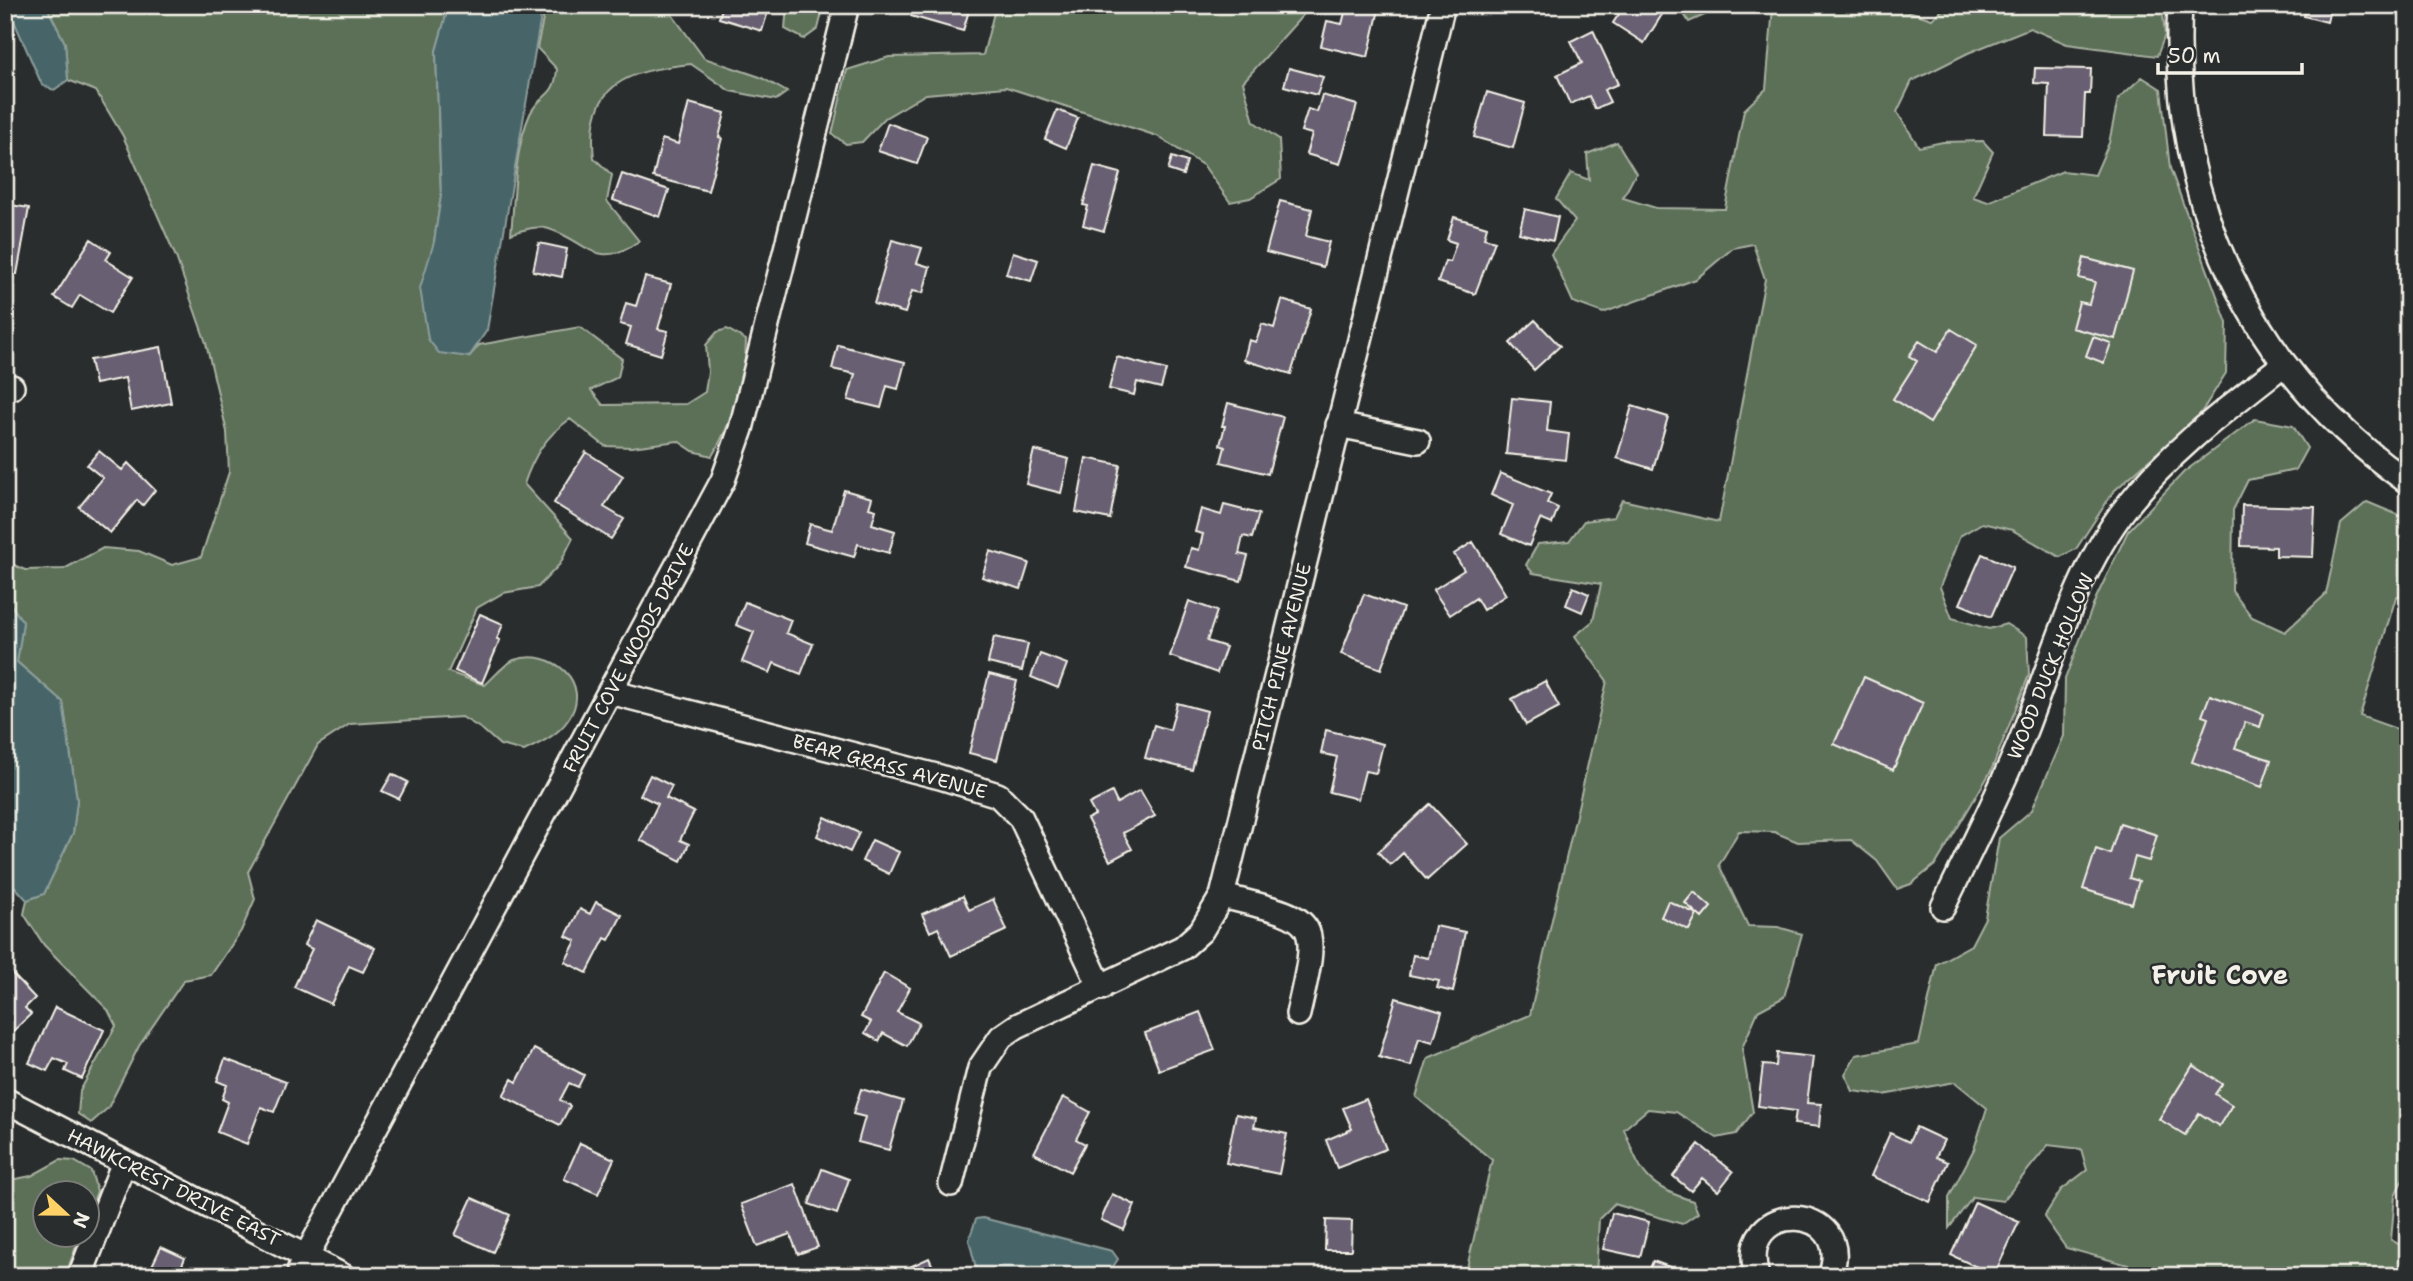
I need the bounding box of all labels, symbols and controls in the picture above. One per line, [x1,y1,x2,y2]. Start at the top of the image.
scale bar [2158,32,2301,76]
text: 50 m [2168,42,2221,70]
street label: FRUIT COVE WOODS DRIVE [557,539,700,777]
street label: PITCH PINE AVENUE [1246,560,1317,754]
street label: WOOD DUCK HOLLOW [2002,569,2099,763]
street label: BEAR GRASS AVENUE [790,728,990,805]
district label: Fruit Cove [2152,957,2288,992]
street label: HAWKCREST DRIVE EAST [63,1123,285,1252]
north arrow [32,1180,102,1250]
text: N [67,1209,96,1232]

